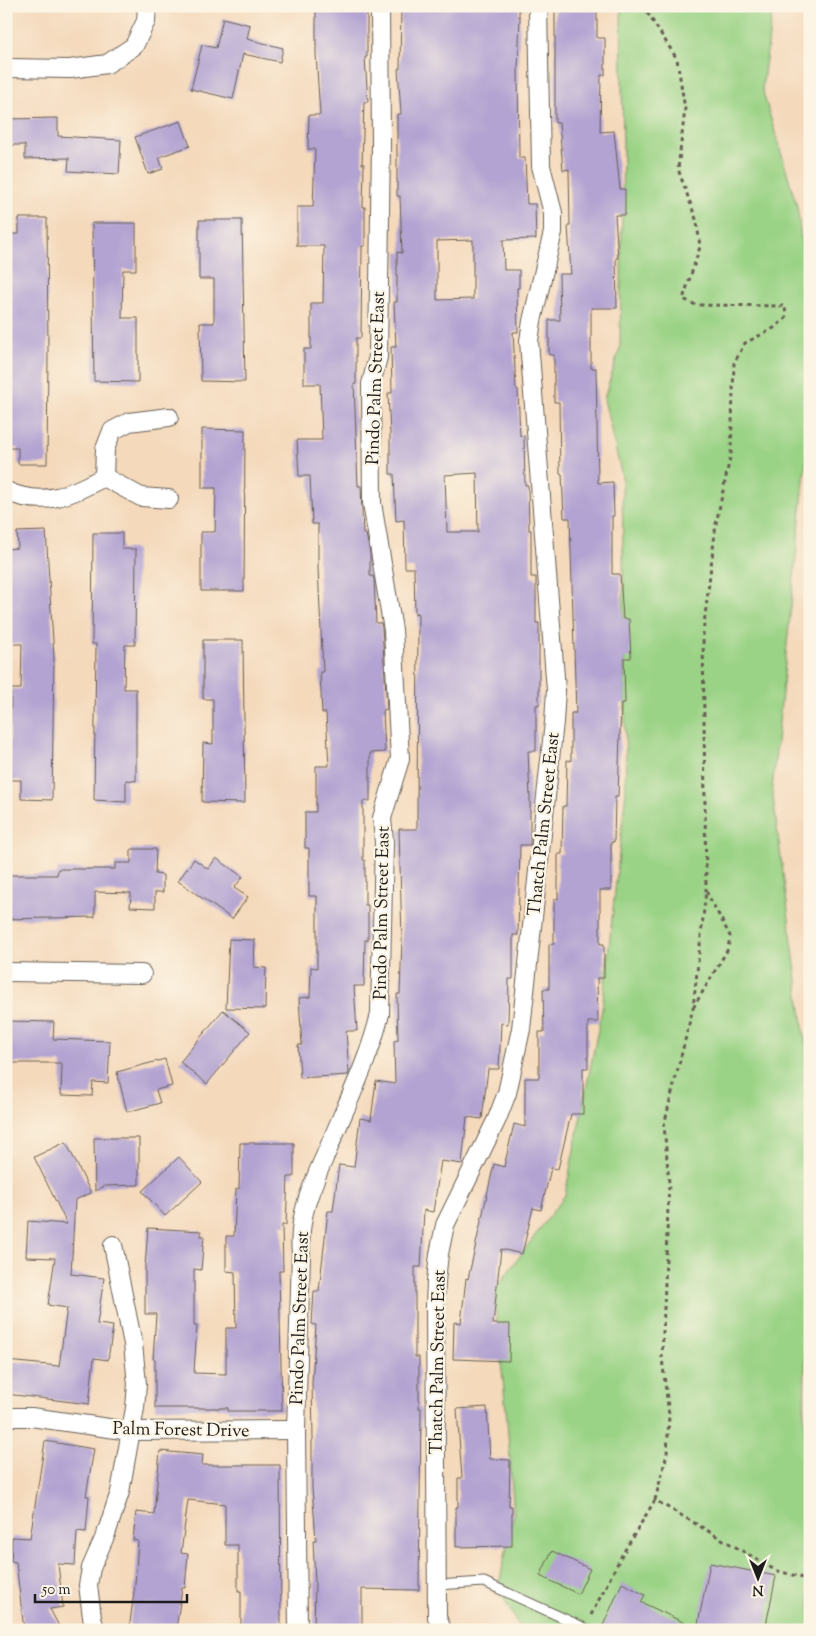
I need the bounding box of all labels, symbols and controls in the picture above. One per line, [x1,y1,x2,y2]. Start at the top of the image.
street label: Pindo Palm Street East [361,291,393,465]
street label: Thatch Palm Street East [522,731,568,917]
street label: Pindo Palm Street East [368,826,398,1000]
street label: Pindo Palm Street East [285,1231,317,1405]
street label: Thatch Palm Street East [424,1270,454,1455]
street label: Palm Forest Drive [112,1417,250,1445]
north arrow [734,1554,784,1604]
scale bar [35,1571,188,1603]
text: N [752,1579,764,1599]
text: 50 m [41,1580,71,1601]

